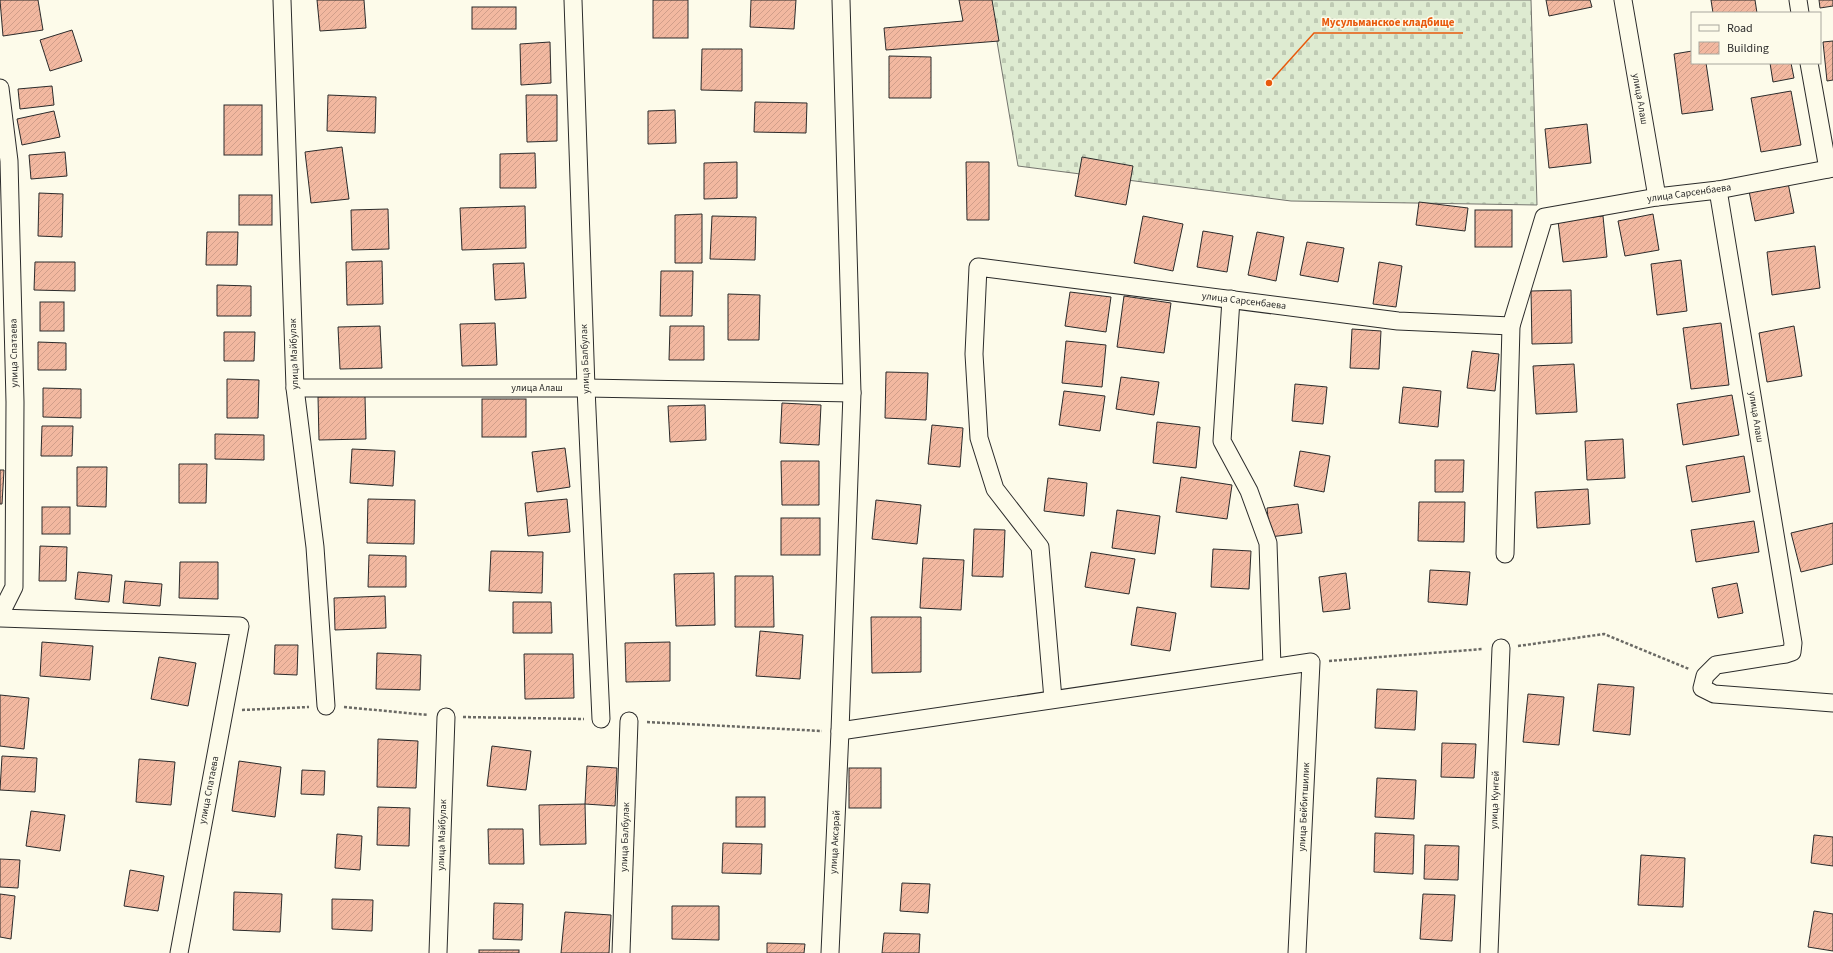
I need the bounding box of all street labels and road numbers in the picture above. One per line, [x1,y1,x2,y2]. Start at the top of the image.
street label: улица Алаш [1629,72,1651,126]
street label: улица Сарсенбаева [1646,180,1732,206]
street label: улица Сарсенбаева [1201,289,1287,313]
street label: улица Спатаева [6,318,22,388]
street label: улица Майбулак [286,318,302,390]
street label: улица Балбулак [577,324,593,394]
street label: улица Алаш [511,381,563,395]
street label: улица Алаш [1745,390,1767,444]
street label: улица Спатаева [196,755,222,825]
street label: улица Бейбитшилик [1295,762,1313,852]
street label: улица Кунгей [1487,771,1503,829]
street label: улица Майбулак [434,799,450,871]
street label: улица Балбулак [617,802,633,872]
street label: улица Аксарай [826,810,844,874]

